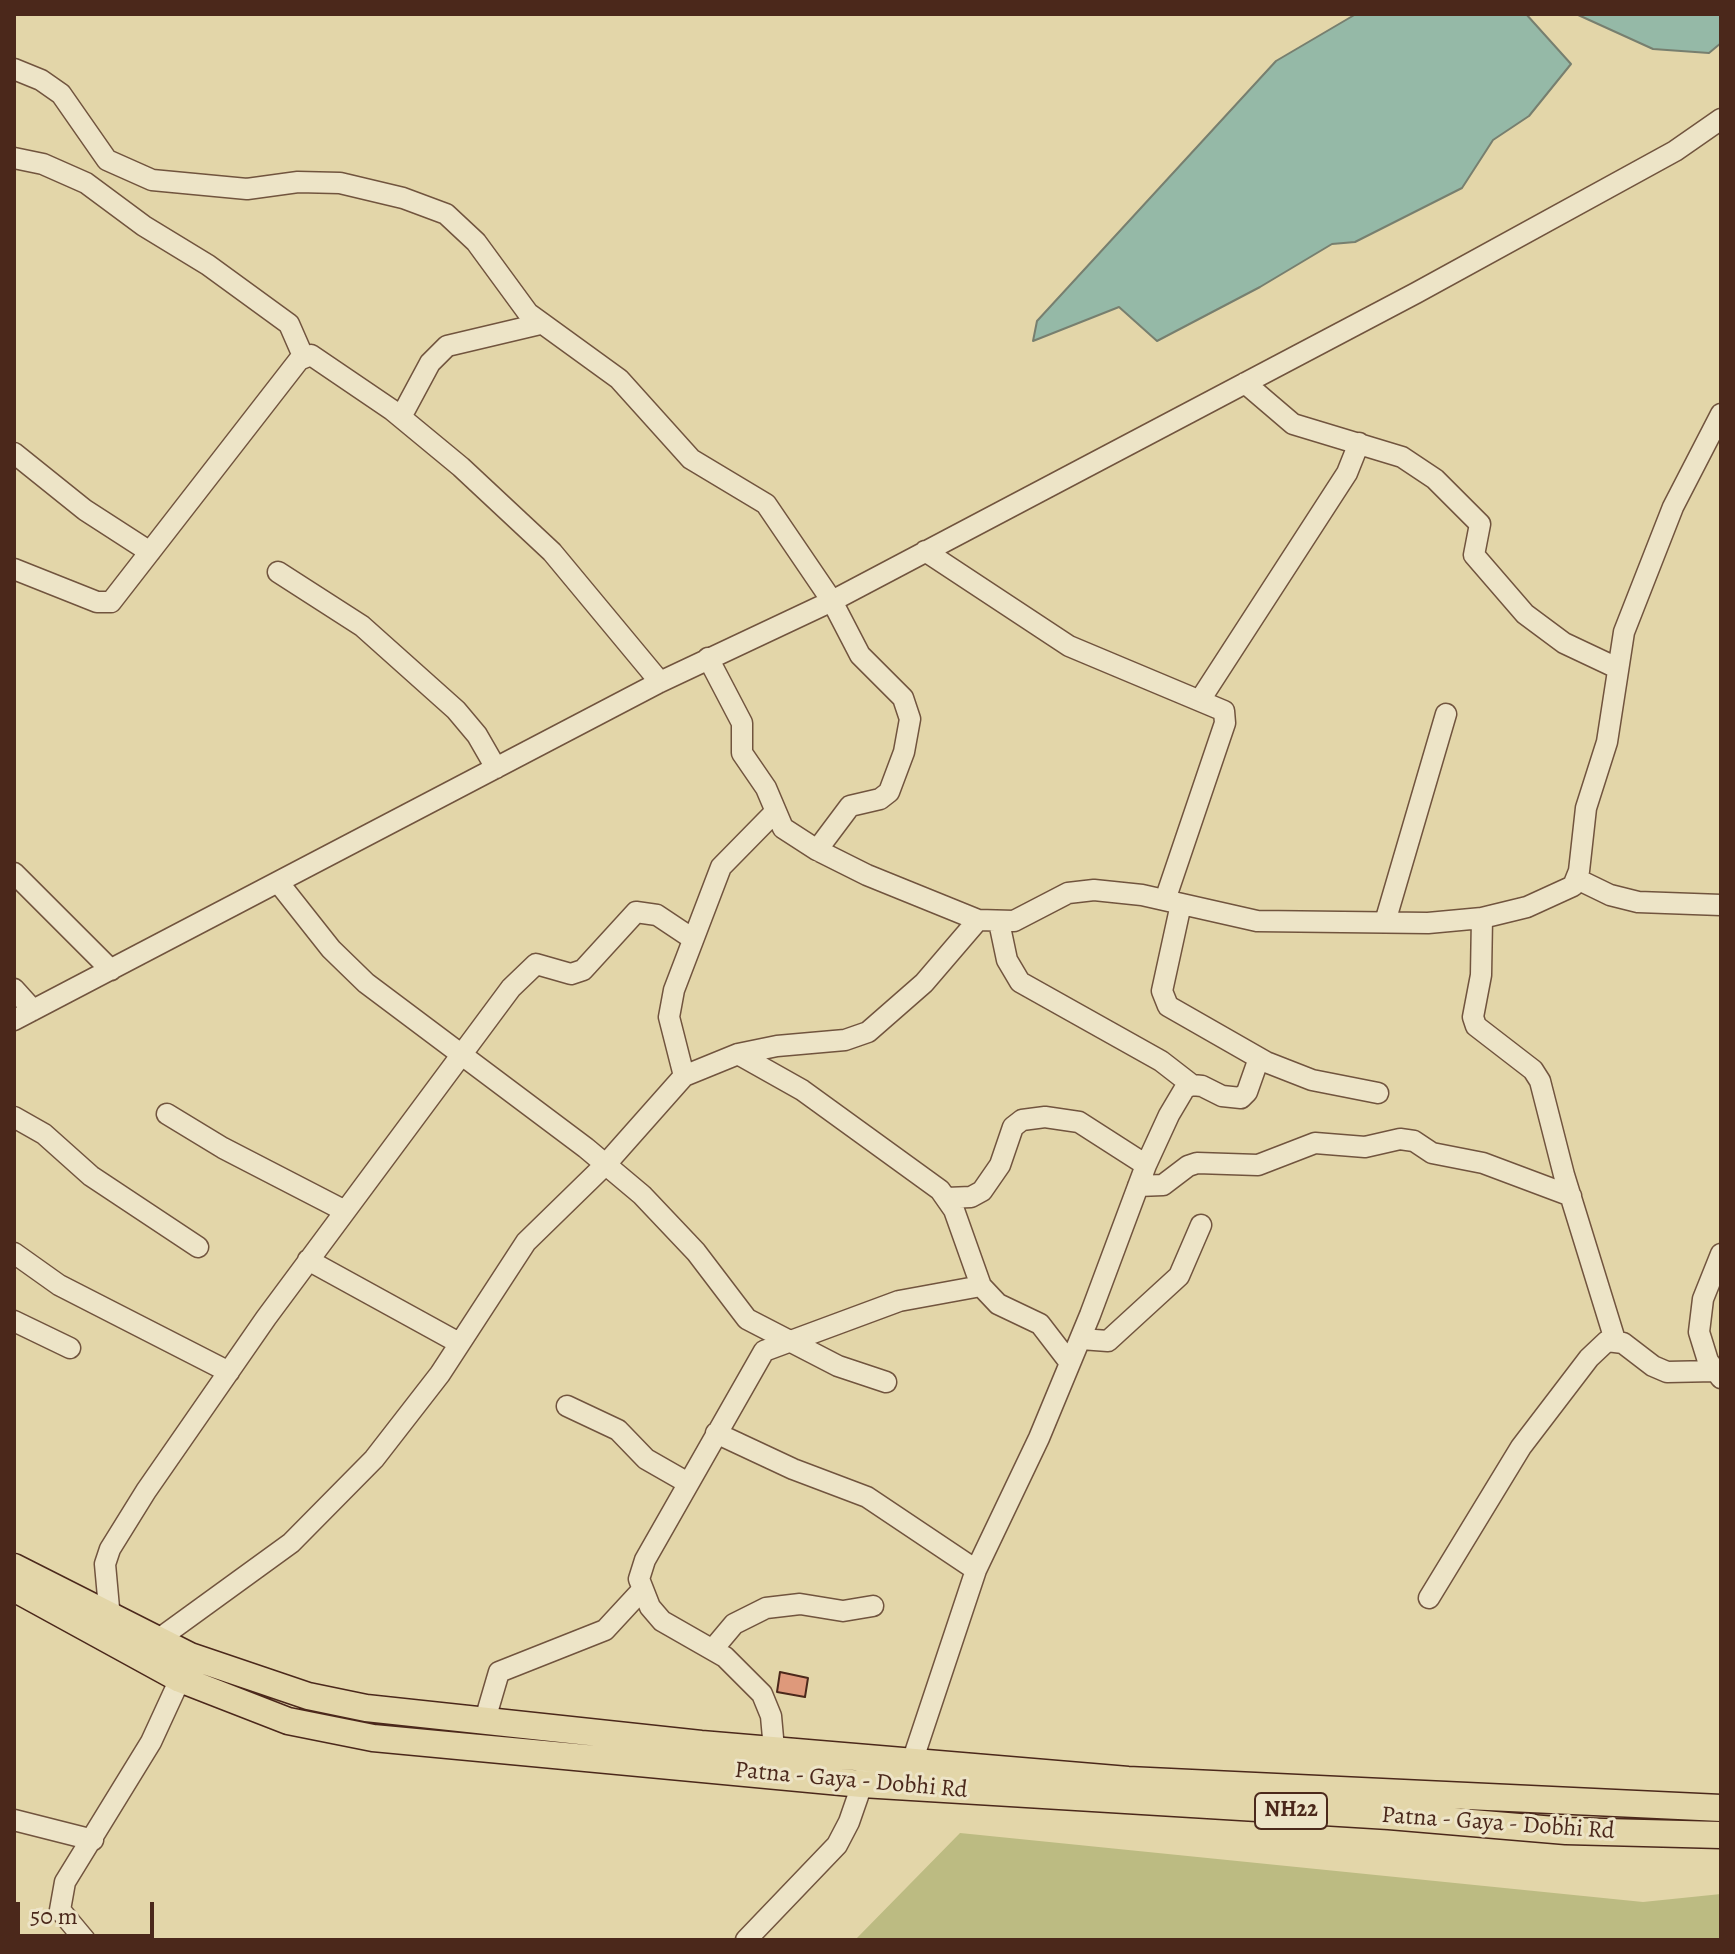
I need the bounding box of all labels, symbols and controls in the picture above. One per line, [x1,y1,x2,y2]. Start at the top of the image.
street label: Patna - Gaya - Dobhi Rd [733,1756,969,1806]
road number: NH22 [1255,1793,1327,1829]
street label: Patna - Gaya - Dobhi Rd [1380,1801,1616,1847]
scale bar [20,1886,158,1936]
text: 50 m [30,1900,78,1932]

